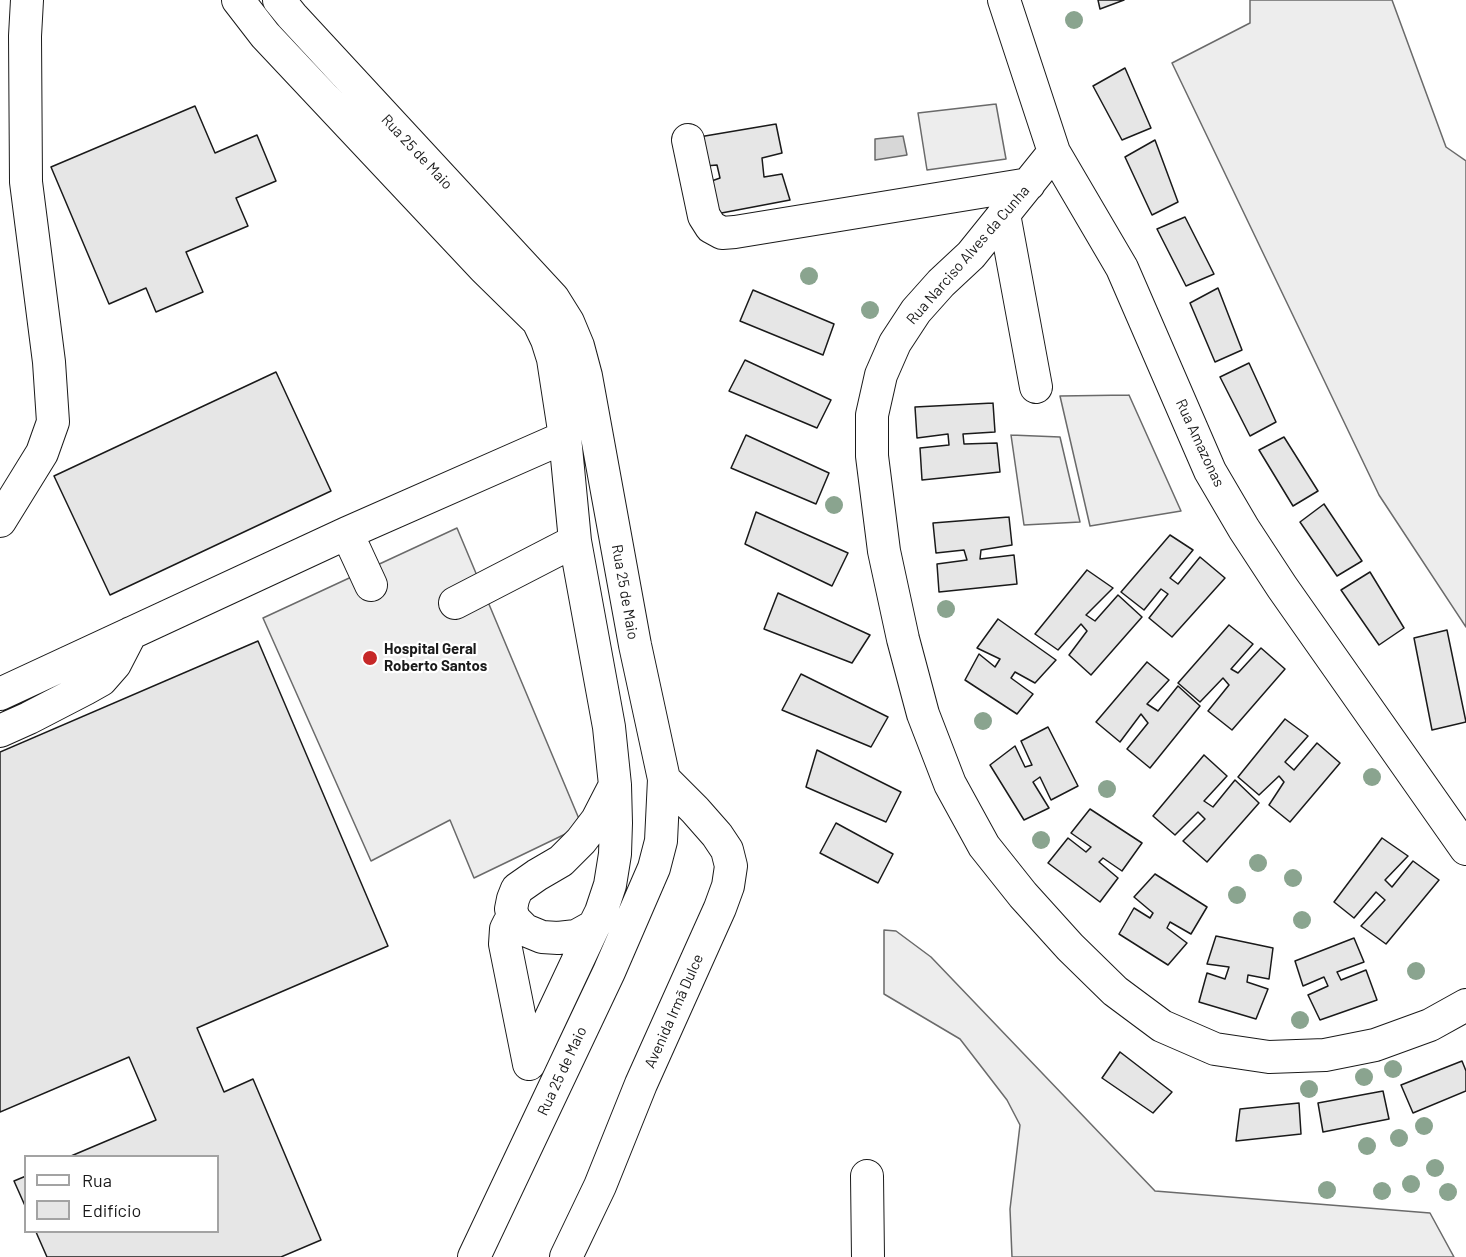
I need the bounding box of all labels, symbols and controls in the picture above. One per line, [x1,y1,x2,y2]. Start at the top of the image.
street label: Rua 25 de Maio [378,111,456,193]
street label: Rua Narciso Alves da Cunha [903,182,1033,328]
street label: Rua Amazonas [1172,396,1228,490]
street label: Rua 25 de Maio [608,543,642,641]
place label: Hospital Geral Roberto Santos [384,640,487,675]
marker: Hospital Geral Roberto Santos [361,649,379,667]
street label: Avenida Irmã Dulce [641,951,707,1071]
street label: Rua 25 de Maio [534,1024,590,1118]
legend [24,1155,219,1233]
text: Rua [82,1169,112,1191]
text: Edifício [82,1199,141,1221]

